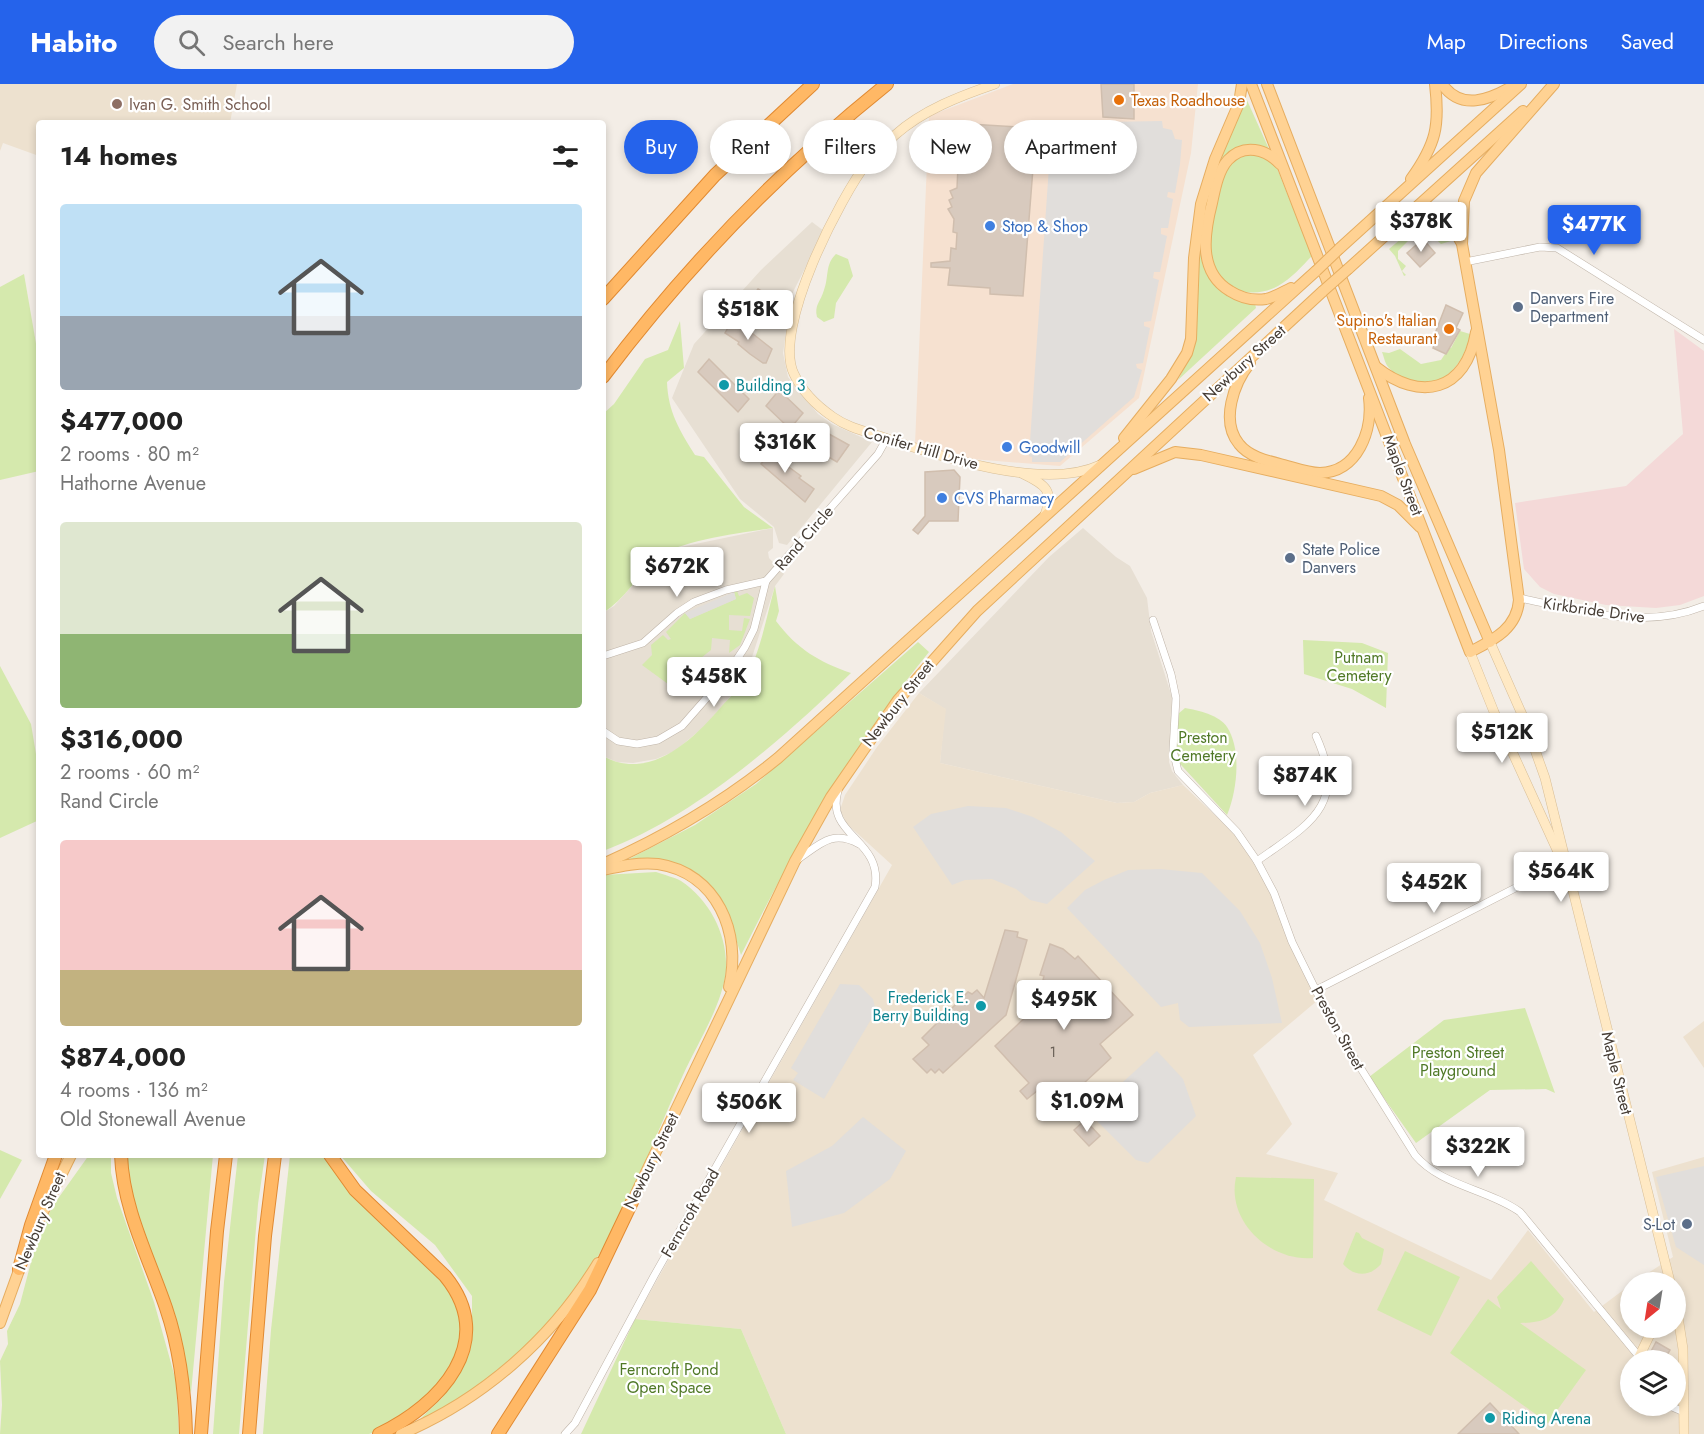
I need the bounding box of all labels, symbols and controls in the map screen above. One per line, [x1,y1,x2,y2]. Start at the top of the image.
search box [154,15,574,69]
text: Habito [30,22,118,63]
icon: search [175,26,208,59]
text: Search here [223,26,334,58]
text: Map [1427,27,1466,57]
text: Directions [1499,27,1588,57]
text: Saved [1621,27,1674,57]
place label: Texas Roadhouse [1131,89,1245,112]
place label: Ivan G. Smith School [129,93,271,116]
marker: Texas Roadhouse [1112,93,1126,107]
marker: Ivan G. Smith School [110,97,124,111]
chip: Buy [624,120,698,174]
chip: Rent [710,120,791,174]
chip: Filters [803,120,897,174]
chip: New [909,120,992,174]
chip: Apartment [1004,120,1137,174]
text: 14 homes [60,137,177,175]
icon: filters [549,140,582,173]
pin: $378K [1379,202,1463,253]
pin: $477K [1552,205,1636,256]
text: $378K [1389,207,1453,236]
text: $477K [1562,210,1626,239]
place label: Stop & Shop [1002,215,1088,238]
marker: Stop & Shop [983,219,997,233]
icon: home [267,243,375,351]
place label: Danvers Fire Department [1530,287,1614,328]
pin: $518K [706,290,790,341]
text: $518K [717,295,779,324]
marker: Danvers Fire Department [1511,300,1525,314]
place label: Supino's Italian Restaurant [1336,309,1437,350]
street label: Newbury Street [1197,319,1291,407]
marker: Supino's Italian Restaurant [1442,322,1456,336]
place label: Building 3 [736,374,806,397]
marker: Building 3 [717,378,731,392]
text: $477,000 [60,402,183,440]
street label: Conifer Hill Drive [861,421,981,475]
pin: $316K [743,423,827,474]
text: $316K [754,428,816,457]
street label: Maple Street [1377,431,1429,519]
place label: Goodwill [1019,436,1080,459]
text: 2 rooms · 80 m² [60,440,199,469]
marker: Goodwill [1000,440,1014,454]
text: Hathorne Avenue [60,469,206,498]
place label: CVS Pharmacy [954,487,1055,510]
marker: CVS Pharmacy [935,491,949,505]
street label: Rand Circle [769,501,839,575]
place label: State Police Danvers [1302,538,1380,579]
pin: $672K [635,547,719,598]
marker: State Police Danvers [1283,551,1297,565]
text: $672K [645,552,709,581]
icon: home [267,561,375,669]
street label: Kirkbride Drive [1542,591,1646,629]
park label: Putnam Cemetery [1326,646,1392,687]
street label: Newbury Street [857,655,939,751]
pin: $458K [672,657,756,708]
text: $458K [681,662,747,691]
pin: $512K [1460,713,1544,764]
text: $512K [1471,718,1533,747]
text: $316,000 [60,720,183,758]
park label: Preston Cemetery [1170,726,1236,767]
pin: $874K [1263,756,1347,807]
text: 2 rooms · 60 m² [60,758,199,787]
text: $874K [1273,761,1337,790]
text: Rand Circle [60,787,159,816]
pin: $564K [1519,852,1603,903]
text: $564K [1528,857,1594,886]
pin: $452K [1392,863,1476,914]
text: $452K [1401,868,1467,897]
icon: home [267,879,375,987]
pin: $495K [1022,980,1106,1031]
street label: Preston Street [1306,982,1371,1074]
text: $495K [1031,985,1097,1014]
place label: Frederick E. Berry Building [873,986,969,1027]
marker: Frederick E. Berry Building [974,999,988,1013]
street label: Maple Street [1596,1029,1638,1117]
text: $874,000 [60,1038,186,1076]
park label: Preston Street Playground [1412,1041,1504,1082]
house number: 1 [1050,1042,1056,1062]
text: 4 rooms · 136 m² [60,1076,208,1105]
pin: $1.09M [1038,1082,1136,1133]
pin: $506K [707,1083,791,1134]
text: $1.09M [1050,1087,1124,1116]
text: $506K [716,1088,782,1117]
text: Old Stonewall Avenue [60,1105,246,1134]
street label: Newbury Street [618,1109,684,1213]
pin: $322K [1436,1127,1520,1178]
text: $322K [1445,1132,1511,1161]
street label: Ferncroft Road [655,1164,725,1262]
street label: Newbury Street [9,1168,71,1274]
place label: S-Lot [1643,1213,1675,1236]
marker: S-Lot [1680,1217,1694,1231]
north arrow [1620,1272,1686,1338]
map controls [1620,1272,1686,1416]
button: layers [1620,1350,1686,1416]
park label: Ferncroft Pond Open Space [619,1358,719,1399]
place label: Riding Arena [1502,1407,1591,1430]
marker: Riding Arena [1483,1411,1497,1425]

